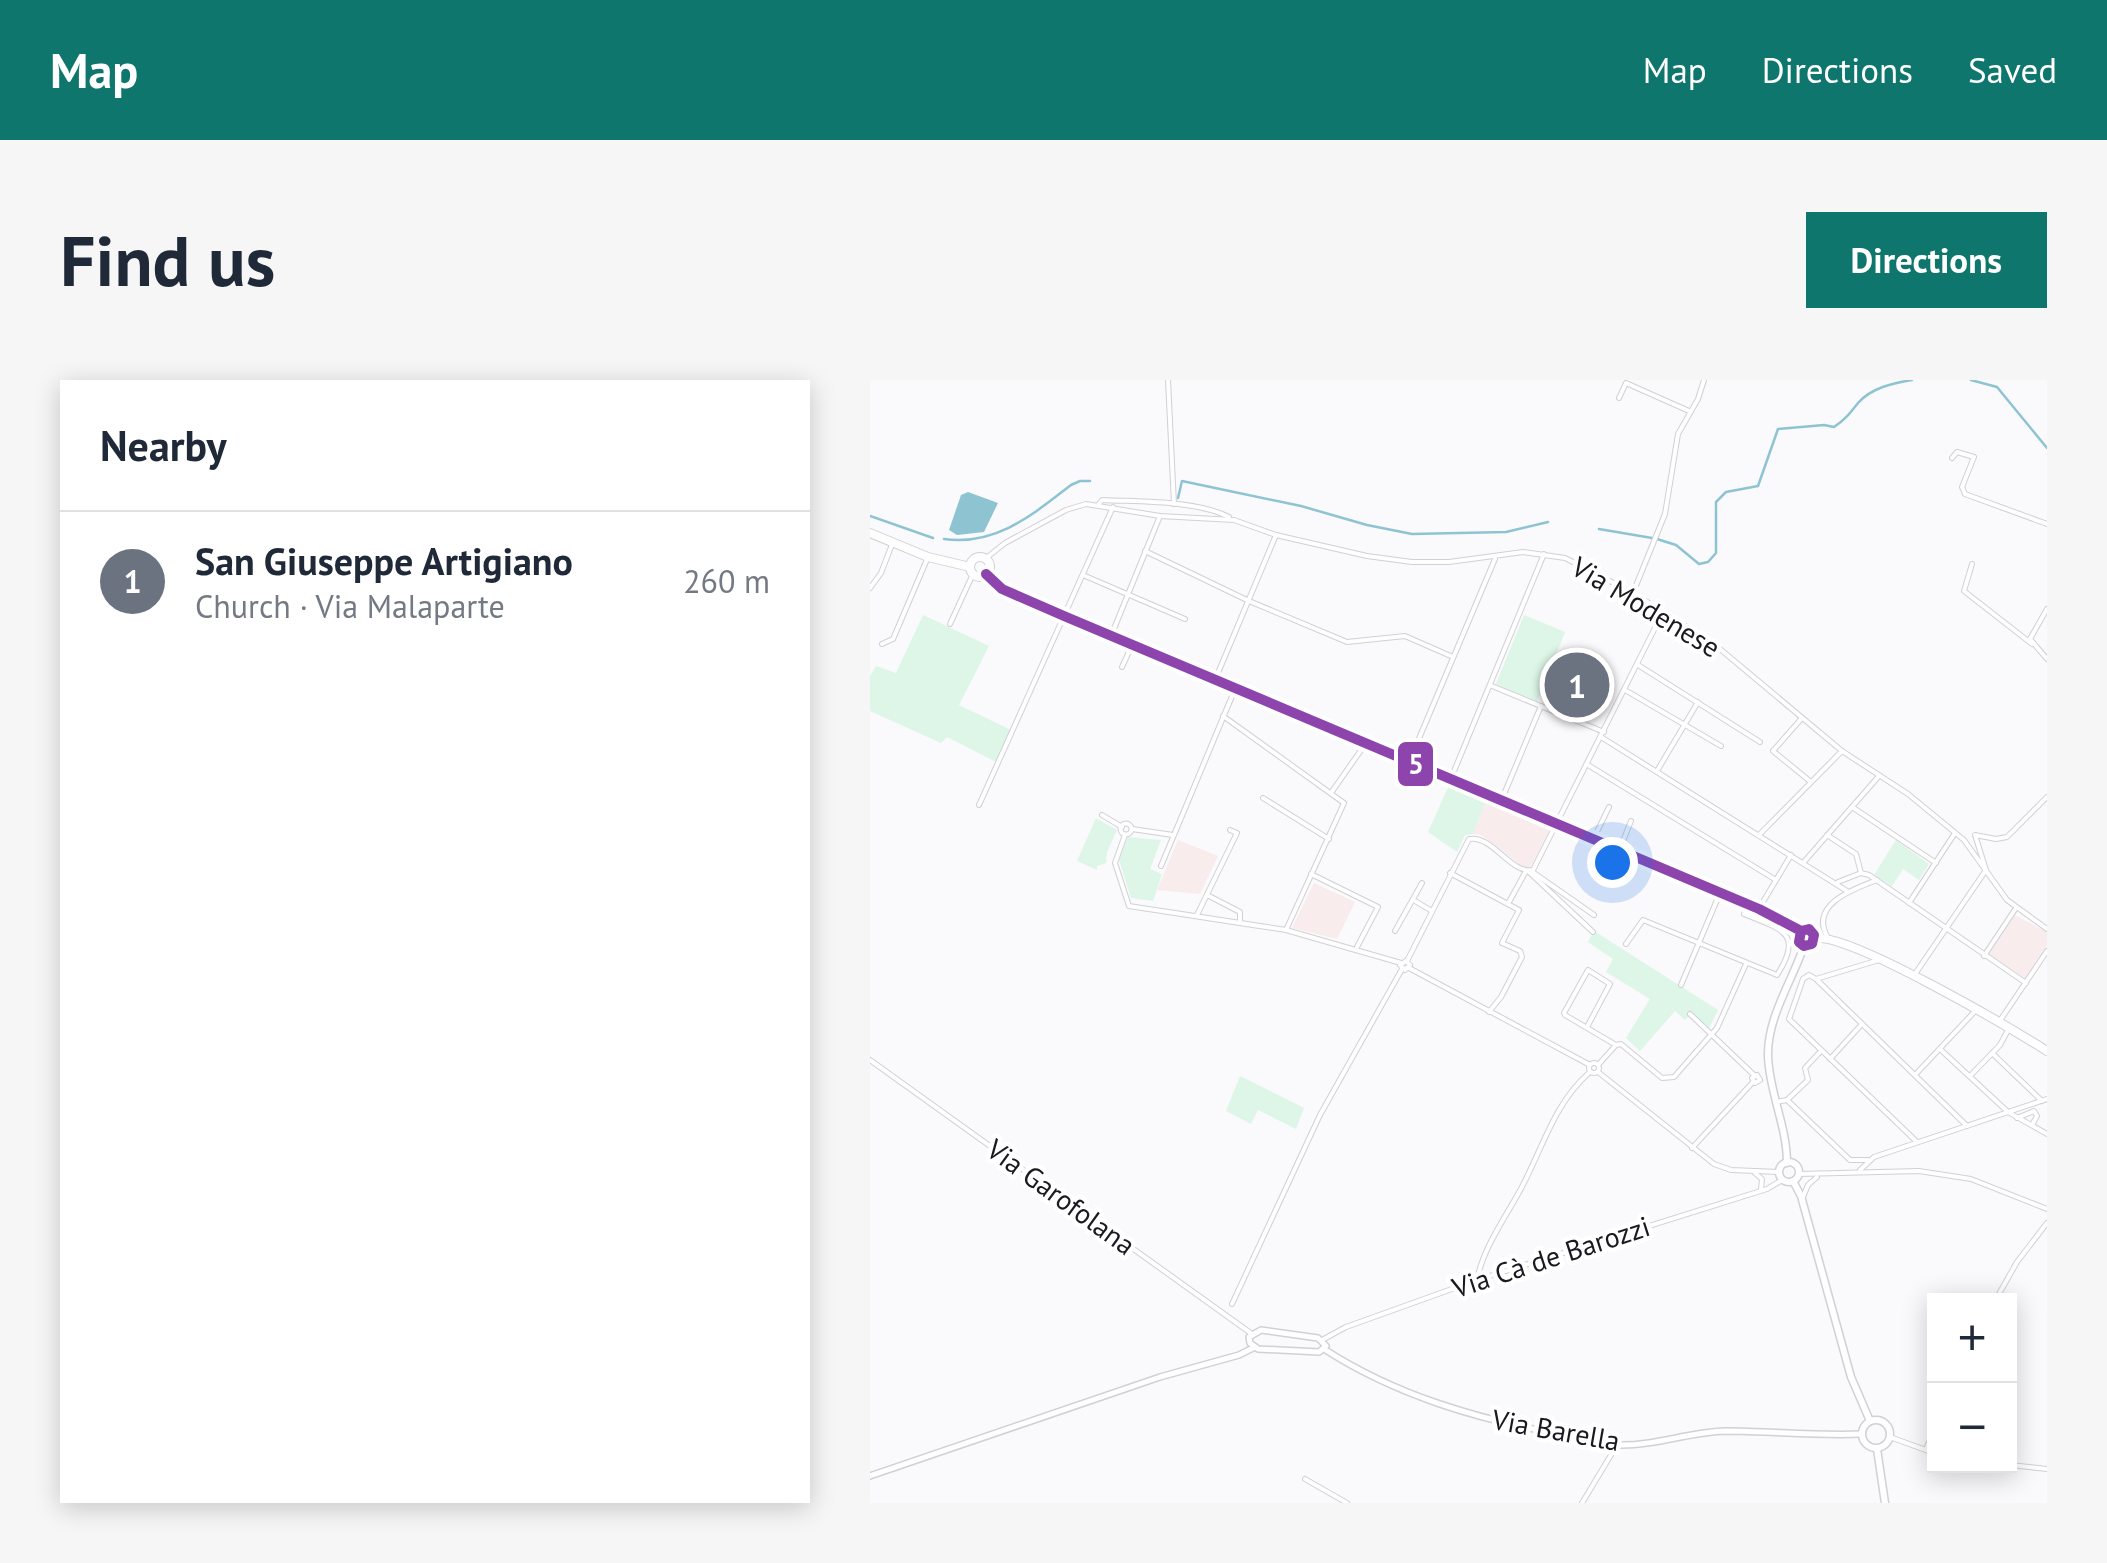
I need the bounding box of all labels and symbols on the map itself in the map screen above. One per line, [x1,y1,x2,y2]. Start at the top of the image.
street label: Via Modenese [1564,547,1727,665]
pin: 1 [1544,648,1610,722]
line badge: 5 [1396,740,1435,788]
text: 5 [1408,745,1424,782]
your location [1587,837,1638,888]
street label: Via Garofolana [979,1130,1143,1263]
street label: Via Cà de Barozzi [1446,1207,1654,1306]
street label: Via Barella [1488,1400,1623,1459]

